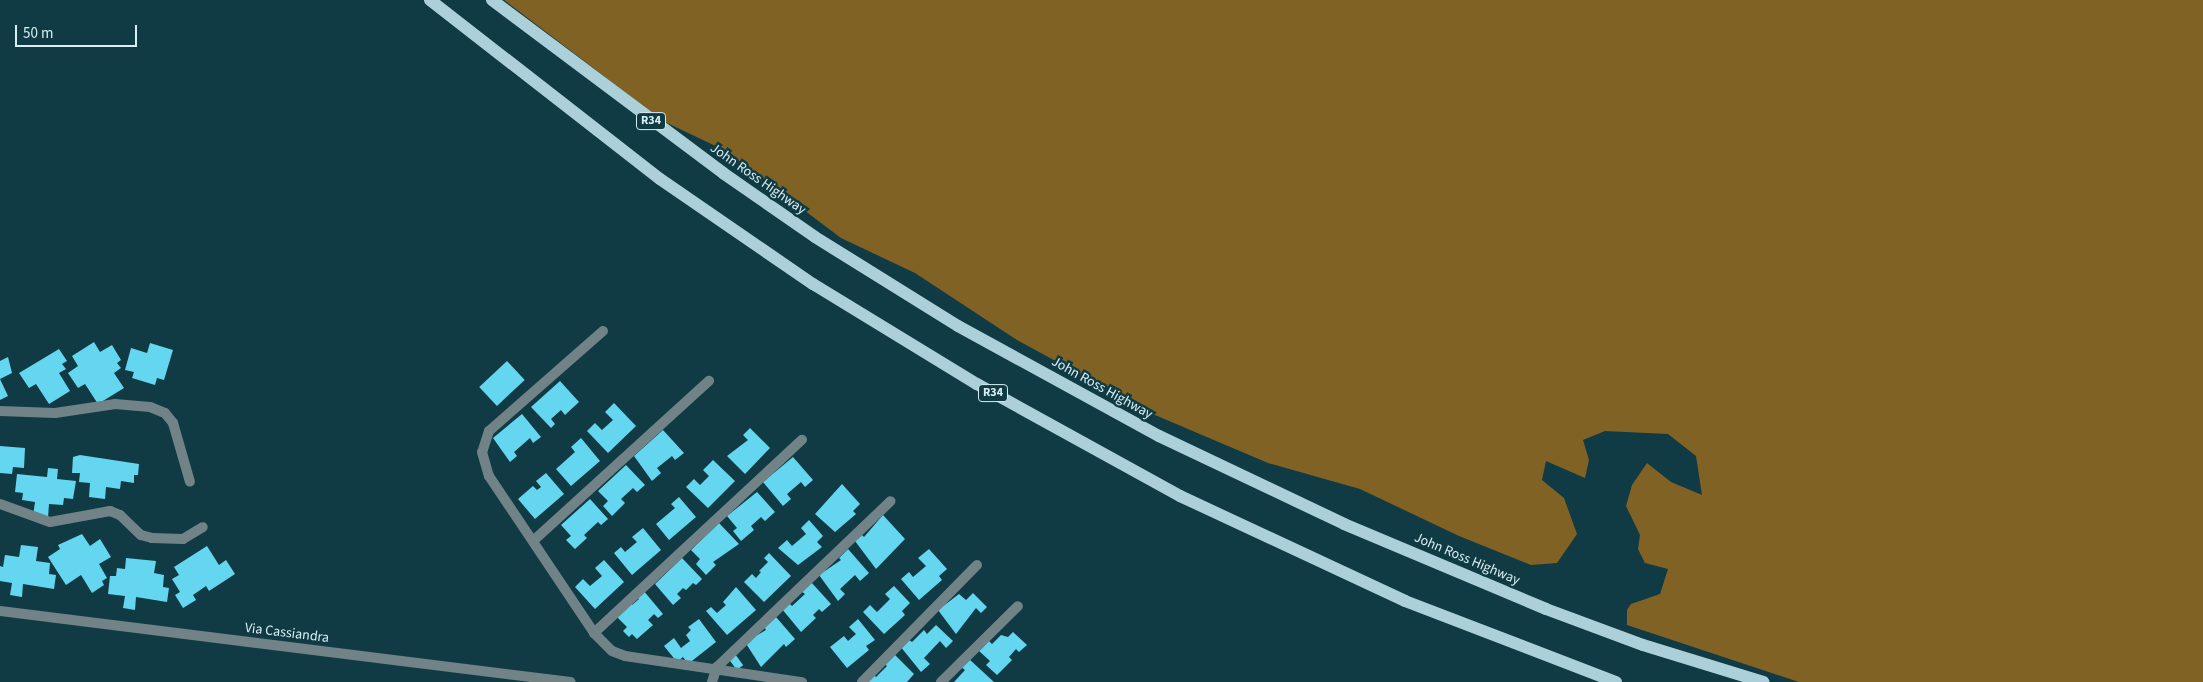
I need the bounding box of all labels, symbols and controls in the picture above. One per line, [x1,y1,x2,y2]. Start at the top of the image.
scale bar [18,15,140,47]
text: 50 m [23,23,53,44]
road number: R34 [635,112,667,130]
street label: John Ross Highway [707,140,809,218]
street label: John Ross Highway [1048,353,1156,423]
road number: R34 [977,383,1009,402]
street label: John Ross Highway [1412,529,1522,589]
street label: Via Cassiandra [244,619,330,647]

